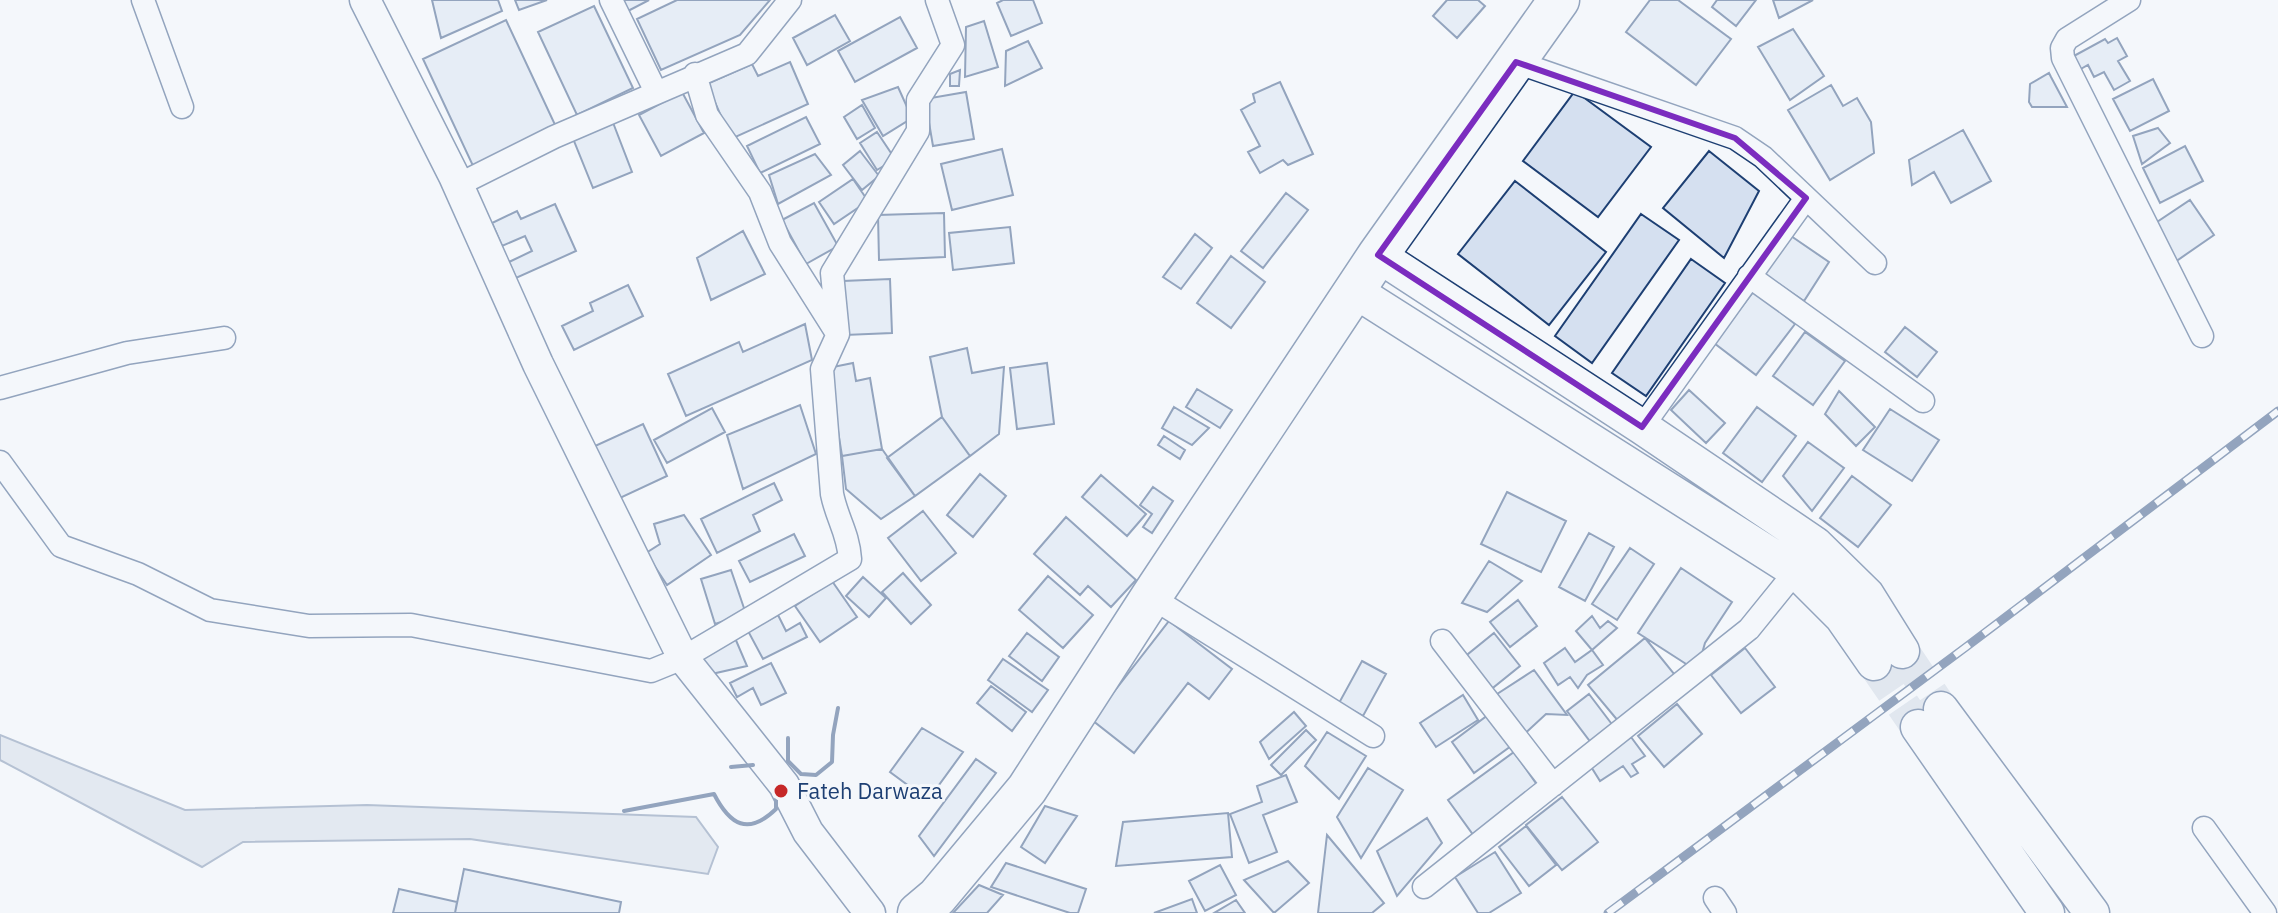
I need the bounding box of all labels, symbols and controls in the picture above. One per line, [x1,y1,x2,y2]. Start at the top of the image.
place label: Fateh Darwaza [797,776,943,805]
marker: Fateh Darwaza [772,782,790,800]

